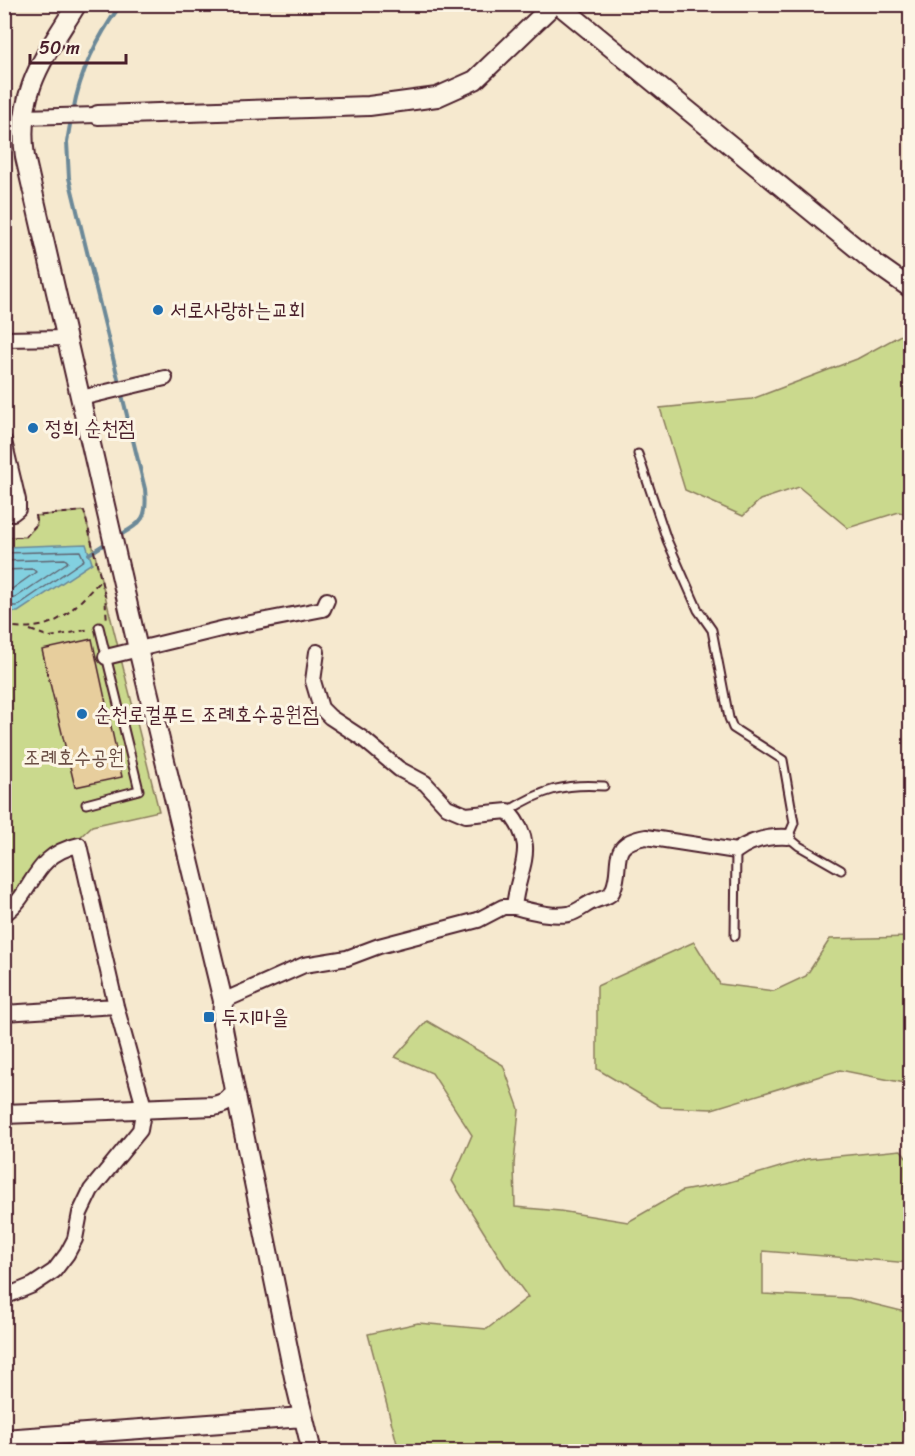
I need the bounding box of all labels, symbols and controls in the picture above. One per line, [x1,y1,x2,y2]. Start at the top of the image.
scale bar [30,27,126,65]
text: 50 m [39,32,80,64]
place label: 서로사랑하는교회 [170,291,305,329]
marker: 서로사랑하는교회 [151,303,165,317]
place label: 정희 순천점 [45,409,135,447]
marker: 정희 순천점 [26,421,40,435]
place label: 순천로컬푸드 조례호수공원점 [94,695,319,733]
marker: 순천로컬푸드 조례호수공원점 [75,707,89,721]
park label: 조례호수공원 [23,738,125,776]
place label: 두지마을 [221,998,289,1036]
marker: 두지마을 [202,1010,216,1024]

